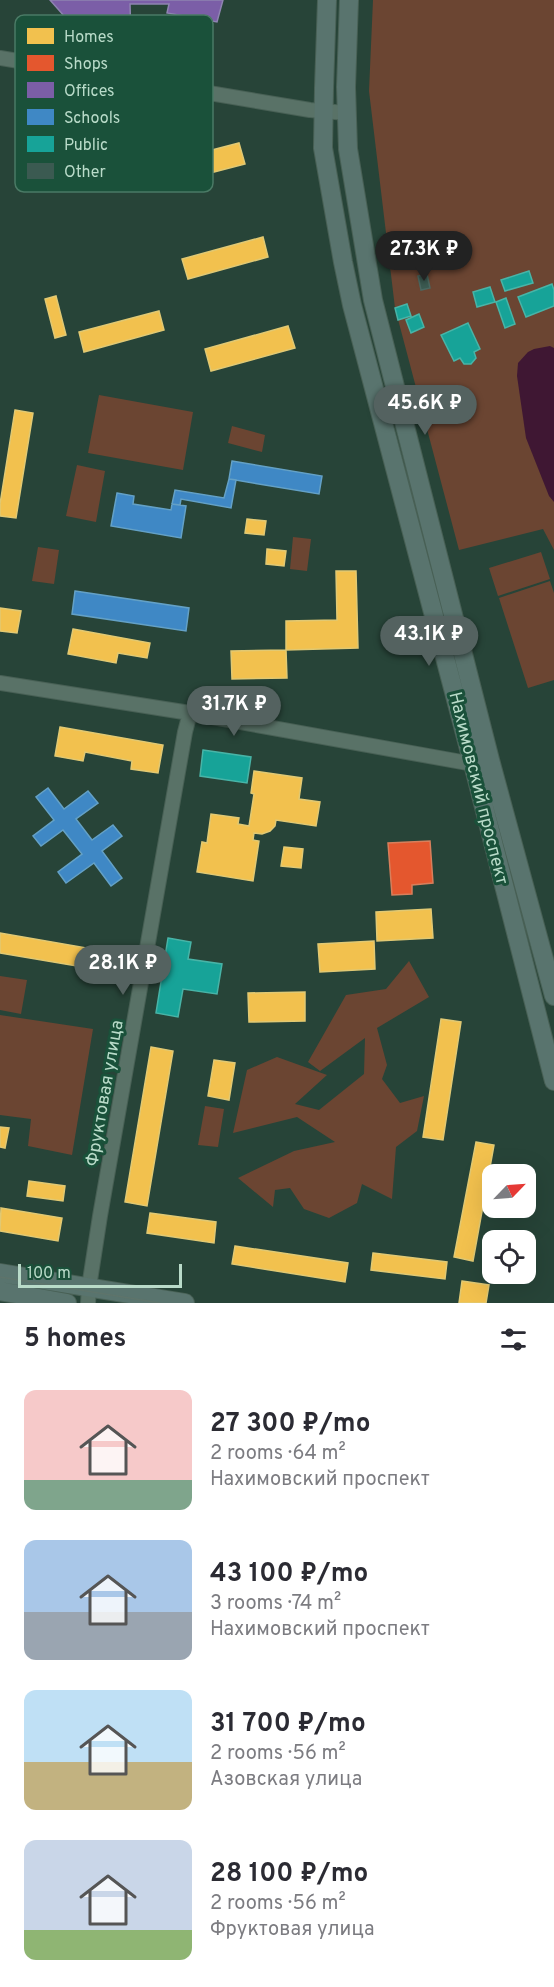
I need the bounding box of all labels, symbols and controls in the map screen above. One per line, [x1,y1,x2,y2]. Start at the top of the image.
legend [15,15,213,192]
text: Homes [64,28,114,48]
text: Shops [64,55,108,75]
text: Offices [64,82,115,102]
text: Schools [64,109,120,129]
text: Public [64,136,108,156]
text: Other [64,163,106,183]
pin: 27.3K ₽ [369,231,479,282]
text: 27.3K ₽ [389,237,459,263]
pin: 45.6K ₽ [370,385,480,436]
text: 45.6K ₽ [388,391,462,417]
pin: 43.1K ₽ [374,616,484,667]
text: 43.1K ₽ [394,622,464,648]
pin: 31.7K ₽ [179,686,289,737]
street label: Нахимовский проспект [442,690,513,887]
text: 31.7K ₽ [201,692,267,718]
pin: 28.1K ₽ [68,945,178,996]
text: 28.1K ₽ [88,951,158,977]
street label: Фруктовая улица [81,1018,130,1168]
north arrow [482,1164,536,1218]
map controls [482,1164,536,1284]
button: locate [482,1230,536,1284]
scale bar [18,1261,182,1288]
text: 100 m [27,1264,71,1284]
text: 5 homes [24,1323,126,1356]
icon: filters [497,1323,530,1356]
text: 27 300 ₽/mo [210,1408,370,1441]
icon: home [72,1414,144,1486]
text: 2 rooms · 64 m² [210,1441,346,1467]
text: Нахимовский проспект [210,1467,430,1493]
text: 43 100 ₽/mo [210,1558,368,1591]
icon: home [72,1564,144,1636]
text: 3 rooms · 74 m² [210,1591,341,1617]
text: Нахимовский проспект [210,1617,430,1643]
text: 31 700 ₽/mo [210,1708,366,1741]
icon: home [72,1714,144,1786]
text: 2 rooms · 56 m² [210,1741,346,1767]
text: Азовская улица [210,1767,362,1793]
text: 28 100 ₽/mo [210,1858,368,1891]
icon: home [72,1864,144,1936]
text: 2 rooms · 56 m² [210,1891,346,1917]
text: Фруктовая улица [210,1917,375,1943]

